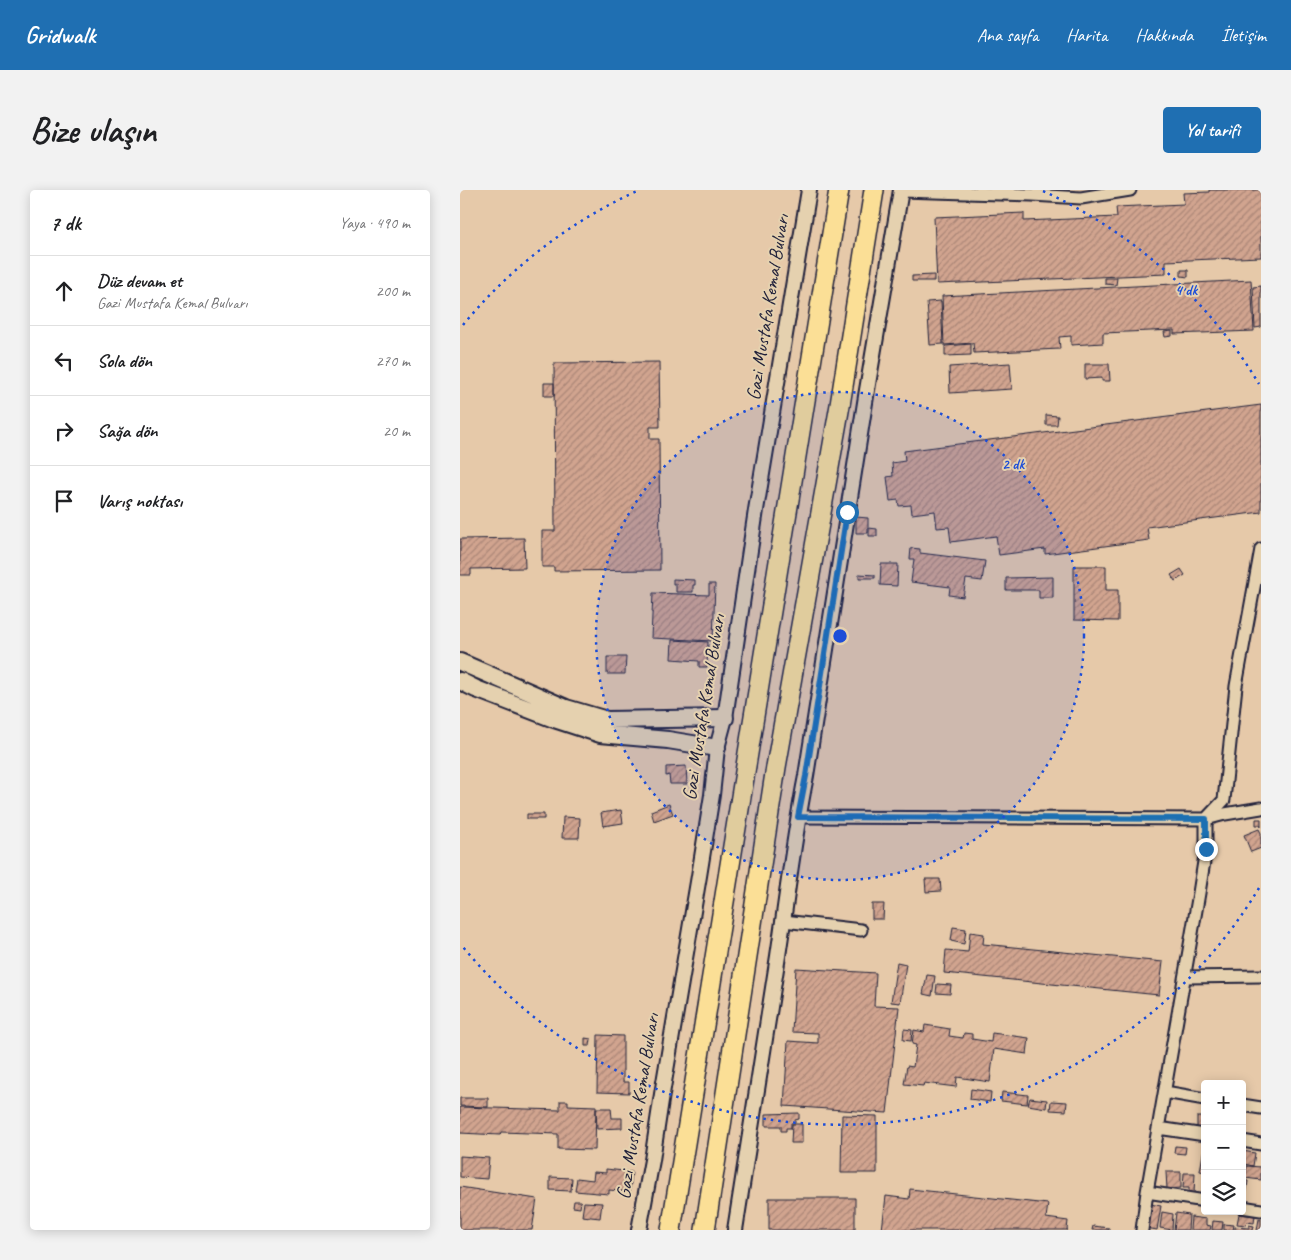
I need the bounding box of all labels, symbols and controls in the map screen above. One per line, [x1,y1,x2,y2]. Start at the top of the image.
text: Gridwalk [25,20,95,50]
text: Ana sayfa [977,24,1038,46]
text: Harita [1066,24,1107,46]
text: Hakkında [1135,24,1193,46]
text: İletişim [1221,24,1266,46]
button: Yol tarifi [1163,107,1261,153]
text: Bize ulaşın [30,108,156,153]
text: 7 dk [50,210,81,236]
street label: Gazi Mustafa Kemal Bulvarı [740,211,795,402]
text: Yaya · 490 m [339,213,410,233]
text: Düz devam et [97,269,182,293]
icon: ahead [50,277,78,305]
text: 200 m [376,281,410,301]
text: 4 dk [1175,281,1198,300]
text: Gazi Mustafa Kemal Bulvarı [97,293,247,313]
icon: left [50,347,78,375]
text: Sola dön [97,349,152,373]
text: 270 m [376,351,410,371]
icon: right [50,417,78,445]
text: Sağa dön [97,419,158,443]
text: 20 m [383,421,410,441]
text: 2 dk [1002,455,1025,474]
icon: arrive [50,487,78,515]
text: Varış noktası [97,489,182,513]
route start [836,501,859,524]
street label: Gazi Mustafa Kemal Bulvarı [676,611,731,802]
centre of rings [831,627,849,645]
route end [1195,838,1218,861]
street label: Gazi Mustafa Kemal Bulvarı [610,1010,665,1201]
map controls [1201,1080,1246,1215]
button: + [1201,1080,1246,1125]
button: − [1201,1125,1246,1170]
button: layers [1201,1170,1246,1215]

